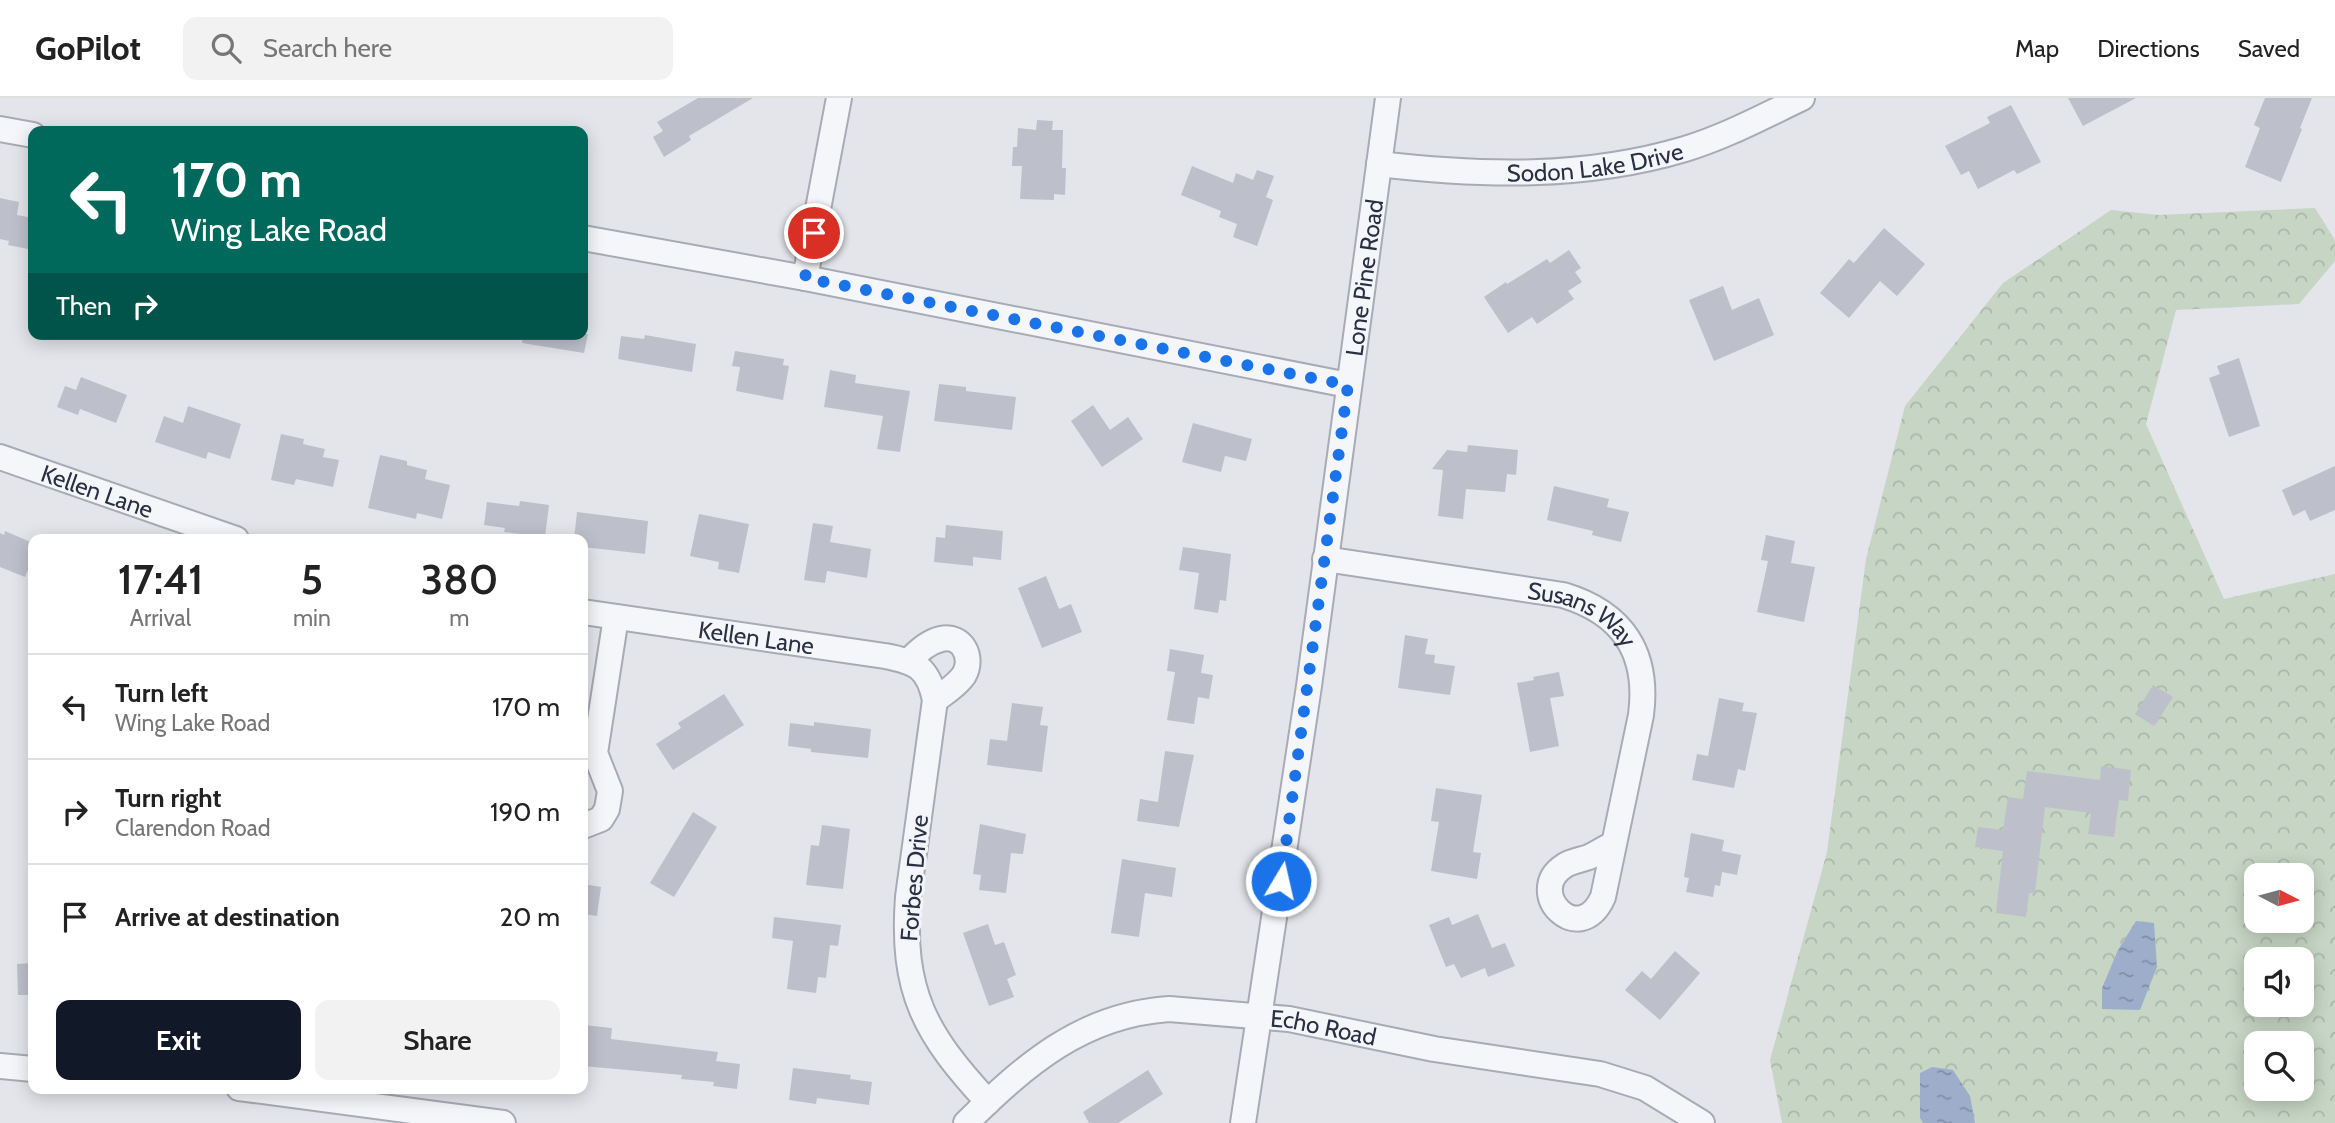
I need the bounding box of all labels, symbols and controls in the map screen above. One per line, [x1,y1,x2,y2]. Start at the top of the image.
search box [183,17,673,80]
text: GoPilot [35,28,141,68]
icon: search [207,29,245,67]
text: Search here [263,32,392,64]
text: Map [2015,34,2059,63]
text: Directions [2097,34,2200,63]
text: Saved [2238,34,2300,63]
street label: Sodon Lake Drive [1507,136,1686,187]
text: 170 m [171,150,302,209]
icon: left [56,154,147,245]
street label: Lone Pine Road [1339,197,1389,358]
pin [784,203,844,263]
text: Wing Lake Road [171,210,387,249]
icon: arrive [795,214,833,252]
icon: right [126,287,164,325]
text: Then [56,290,112,322]
street label: Kellen Lane [37,458,157,524]
text: 17:41 [118,553,203,605]
text: 5 [301,553,323,605]
text: 380 [421,553,498,605]
street label: Susans Way [1526,575,1643,652]
text: Arrival [130,604,191,632]
text: min [293,604,331,632]
text: m [449,604,469,632]
street label: Kellen Lane [696,614,816,660]
text: Turn left [115,677,208,709]
icon: left [56,688,94,726]
text: 170 m [492,691,560,723]
text: Wing Lake Road [115,709,270,737]
text: Turn right [115,782,221,814]
icon: right [56,793,94,831]
text: 190 m [490,796,560,828]
street label: Forbes Drive [894,813,934,943]
text: Clarendon Road [115,814,271,842]
position arrow [1244,844,1318,918]
north arrow [2244,863,2314,933]
map controls [2244,863,2314,1101]
icon: arrive [56,898,94,936]
text: Arrive at destination [115,901,340,933]
text: 20 m [500,901,560,933]
button: sound [2244,947,2314,1017]
button: Exit [56,1000,301,1080]
button: Share [315,1000,560,1080]
street label: Echo Road [1269,1003,1379,1051]
button: search [2244,1031,2314,1101]

